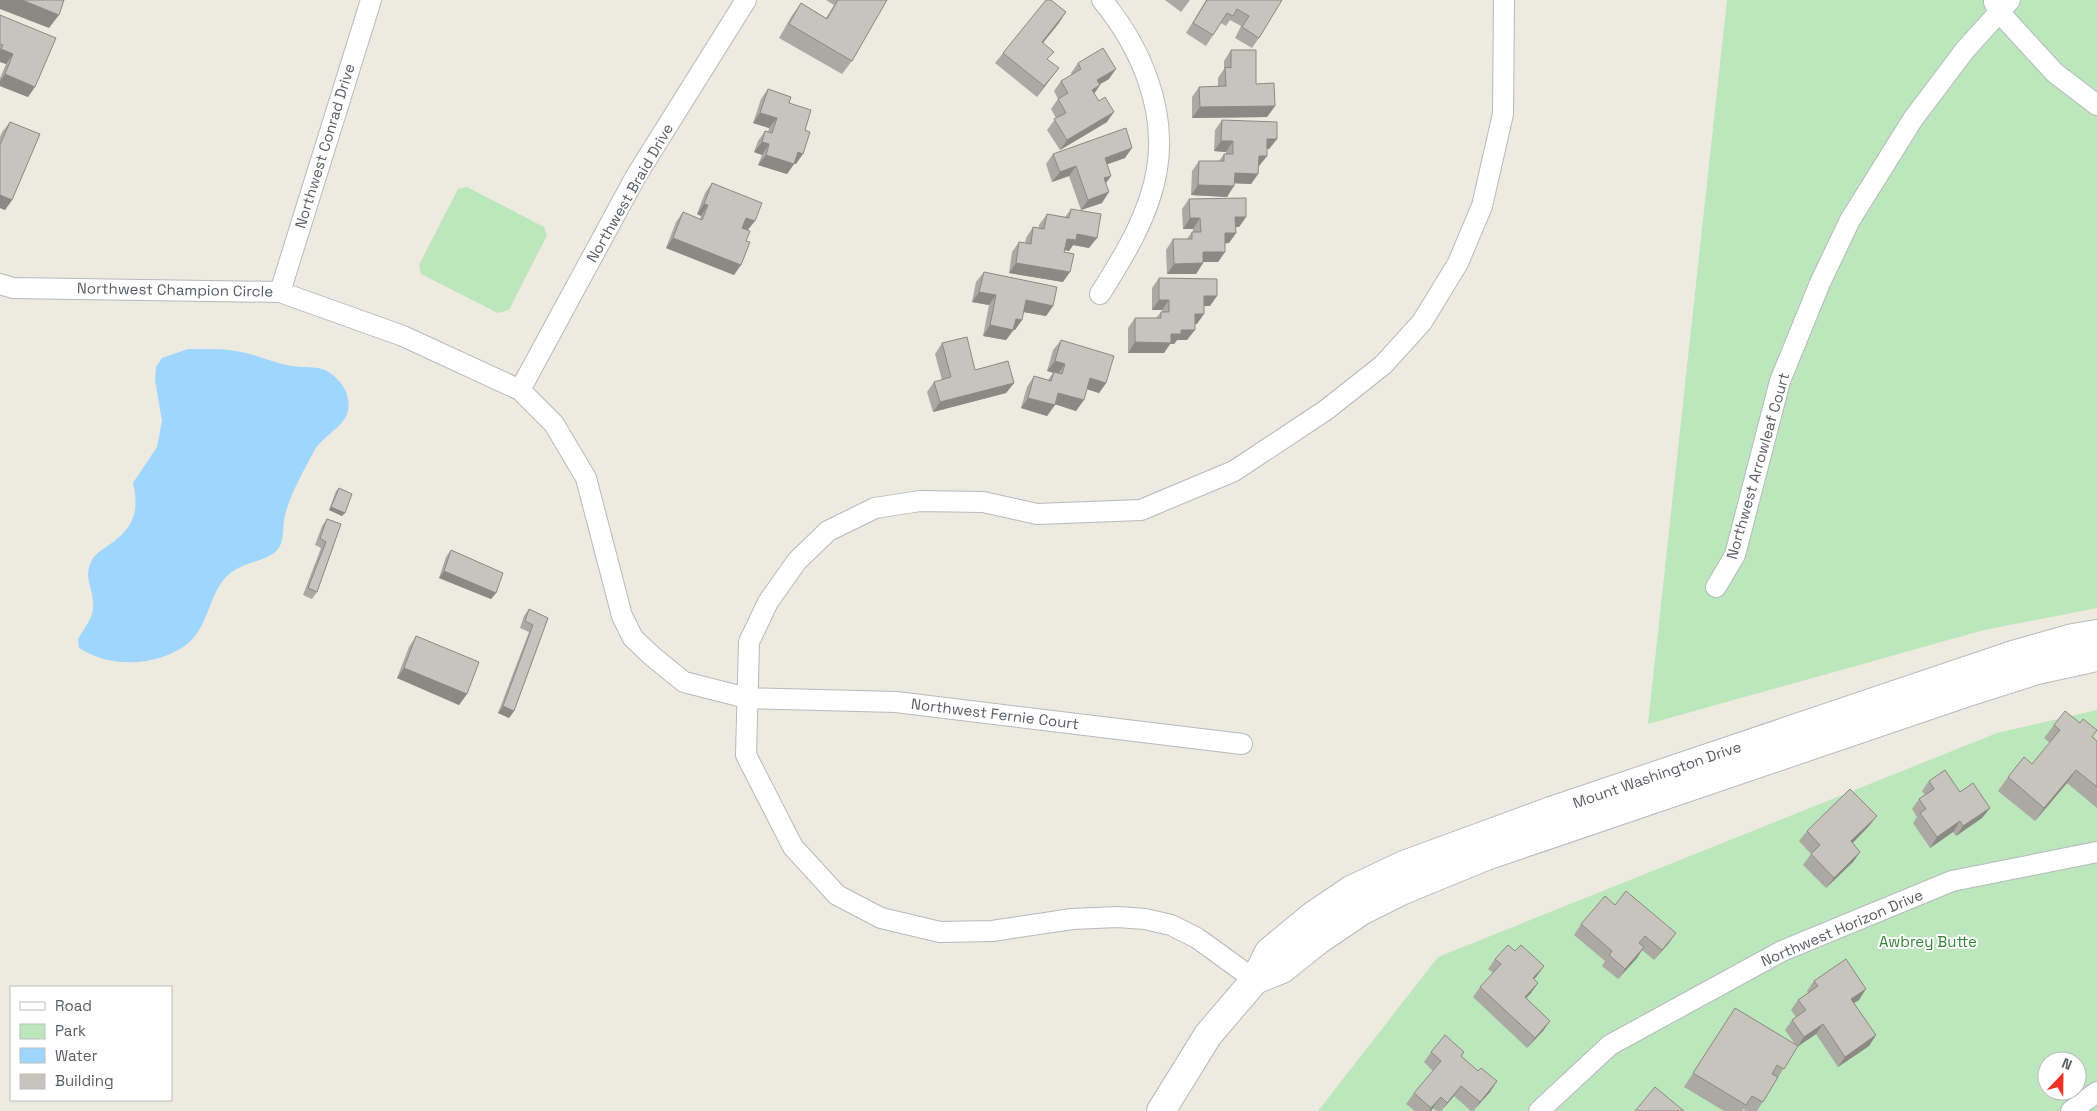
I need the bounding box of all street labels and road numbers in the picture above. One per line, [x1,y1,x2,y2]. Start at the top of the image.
street label: Northwest Conrad Drive [290,61,359,231]
street label: Northwest Braid Drive [582,120,677,266]
street label: Northwest Champion Circle [77,278,273,301]
street label: Northwest Arrowleaf Court [1722,370,1793,561]
street label: Northwest Fernie Court [910,694,1080,733]
street label: Mount Washington Drive [1570,737,1744,812]
street label: Northwest Horizon Drive [1758,885,1926,970]

